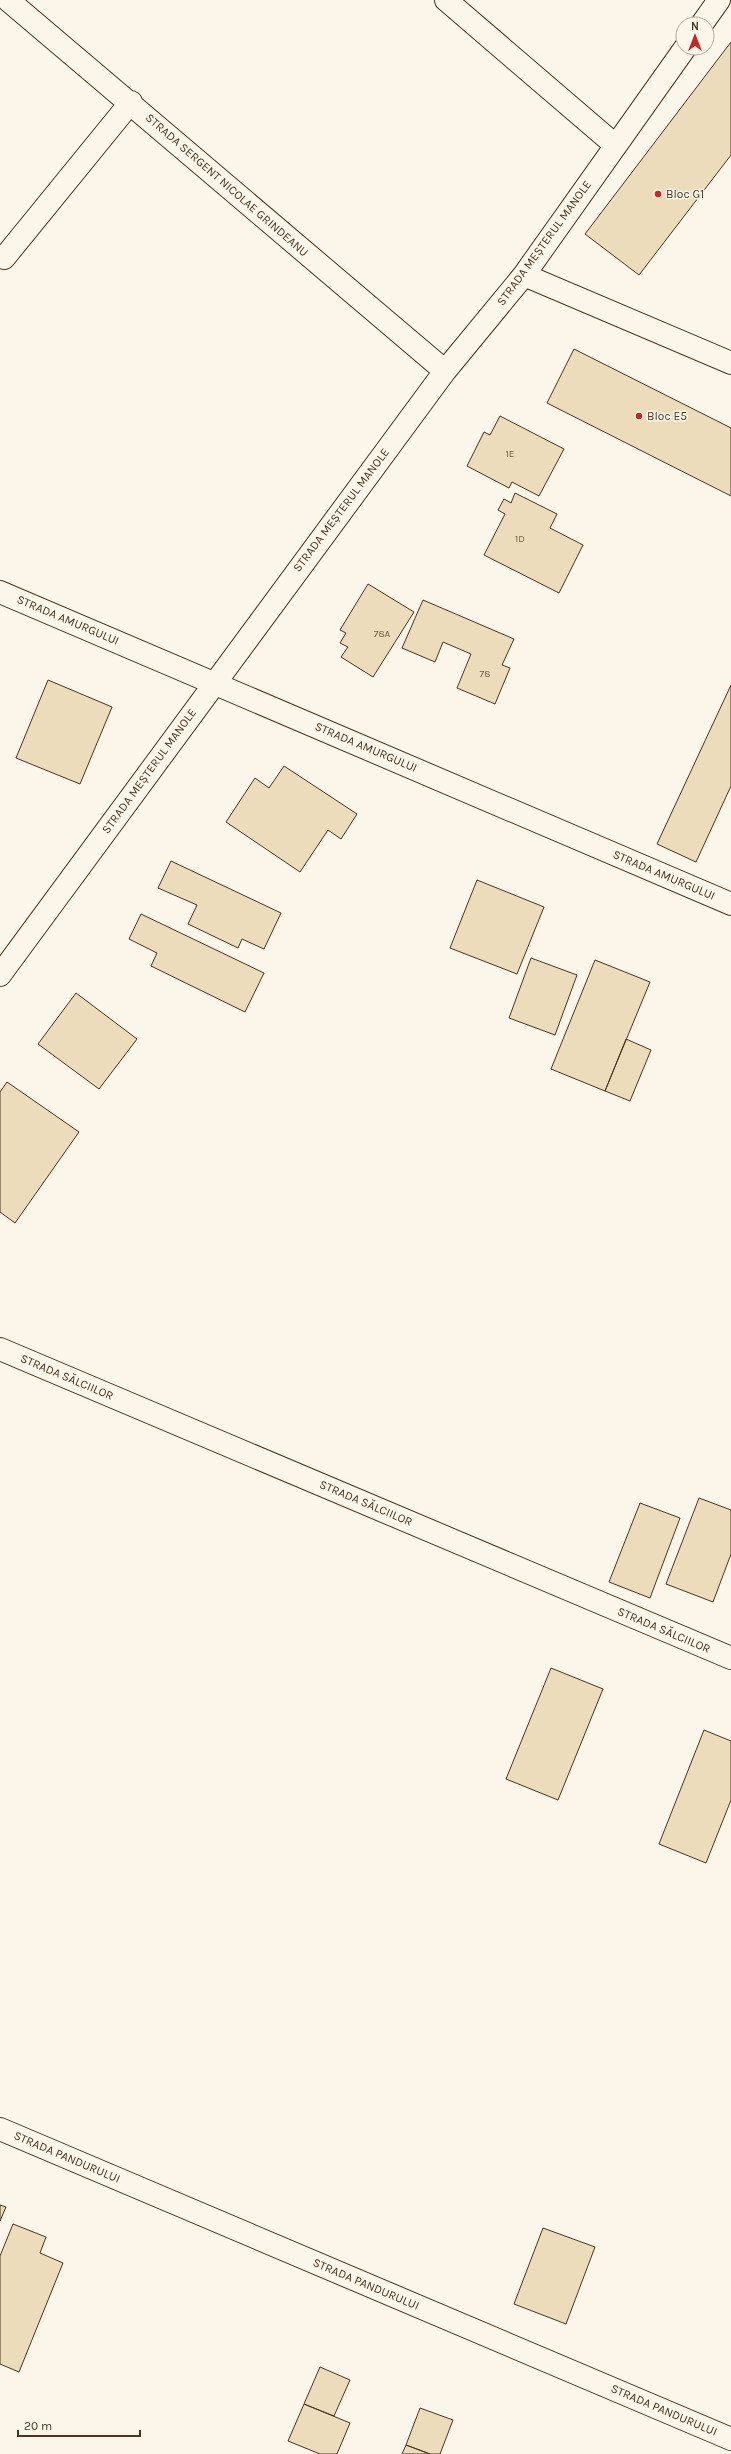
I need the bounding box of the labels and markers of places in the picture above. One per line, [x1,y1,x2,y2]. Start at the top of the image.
place label: Bloc G1 [666,187,704,201]
marker: Bloc G1 [653,189,663,199]
place label: Bloc E5 [647,409,687,423]
marker: Bloc E5 [634,411,644,421]

